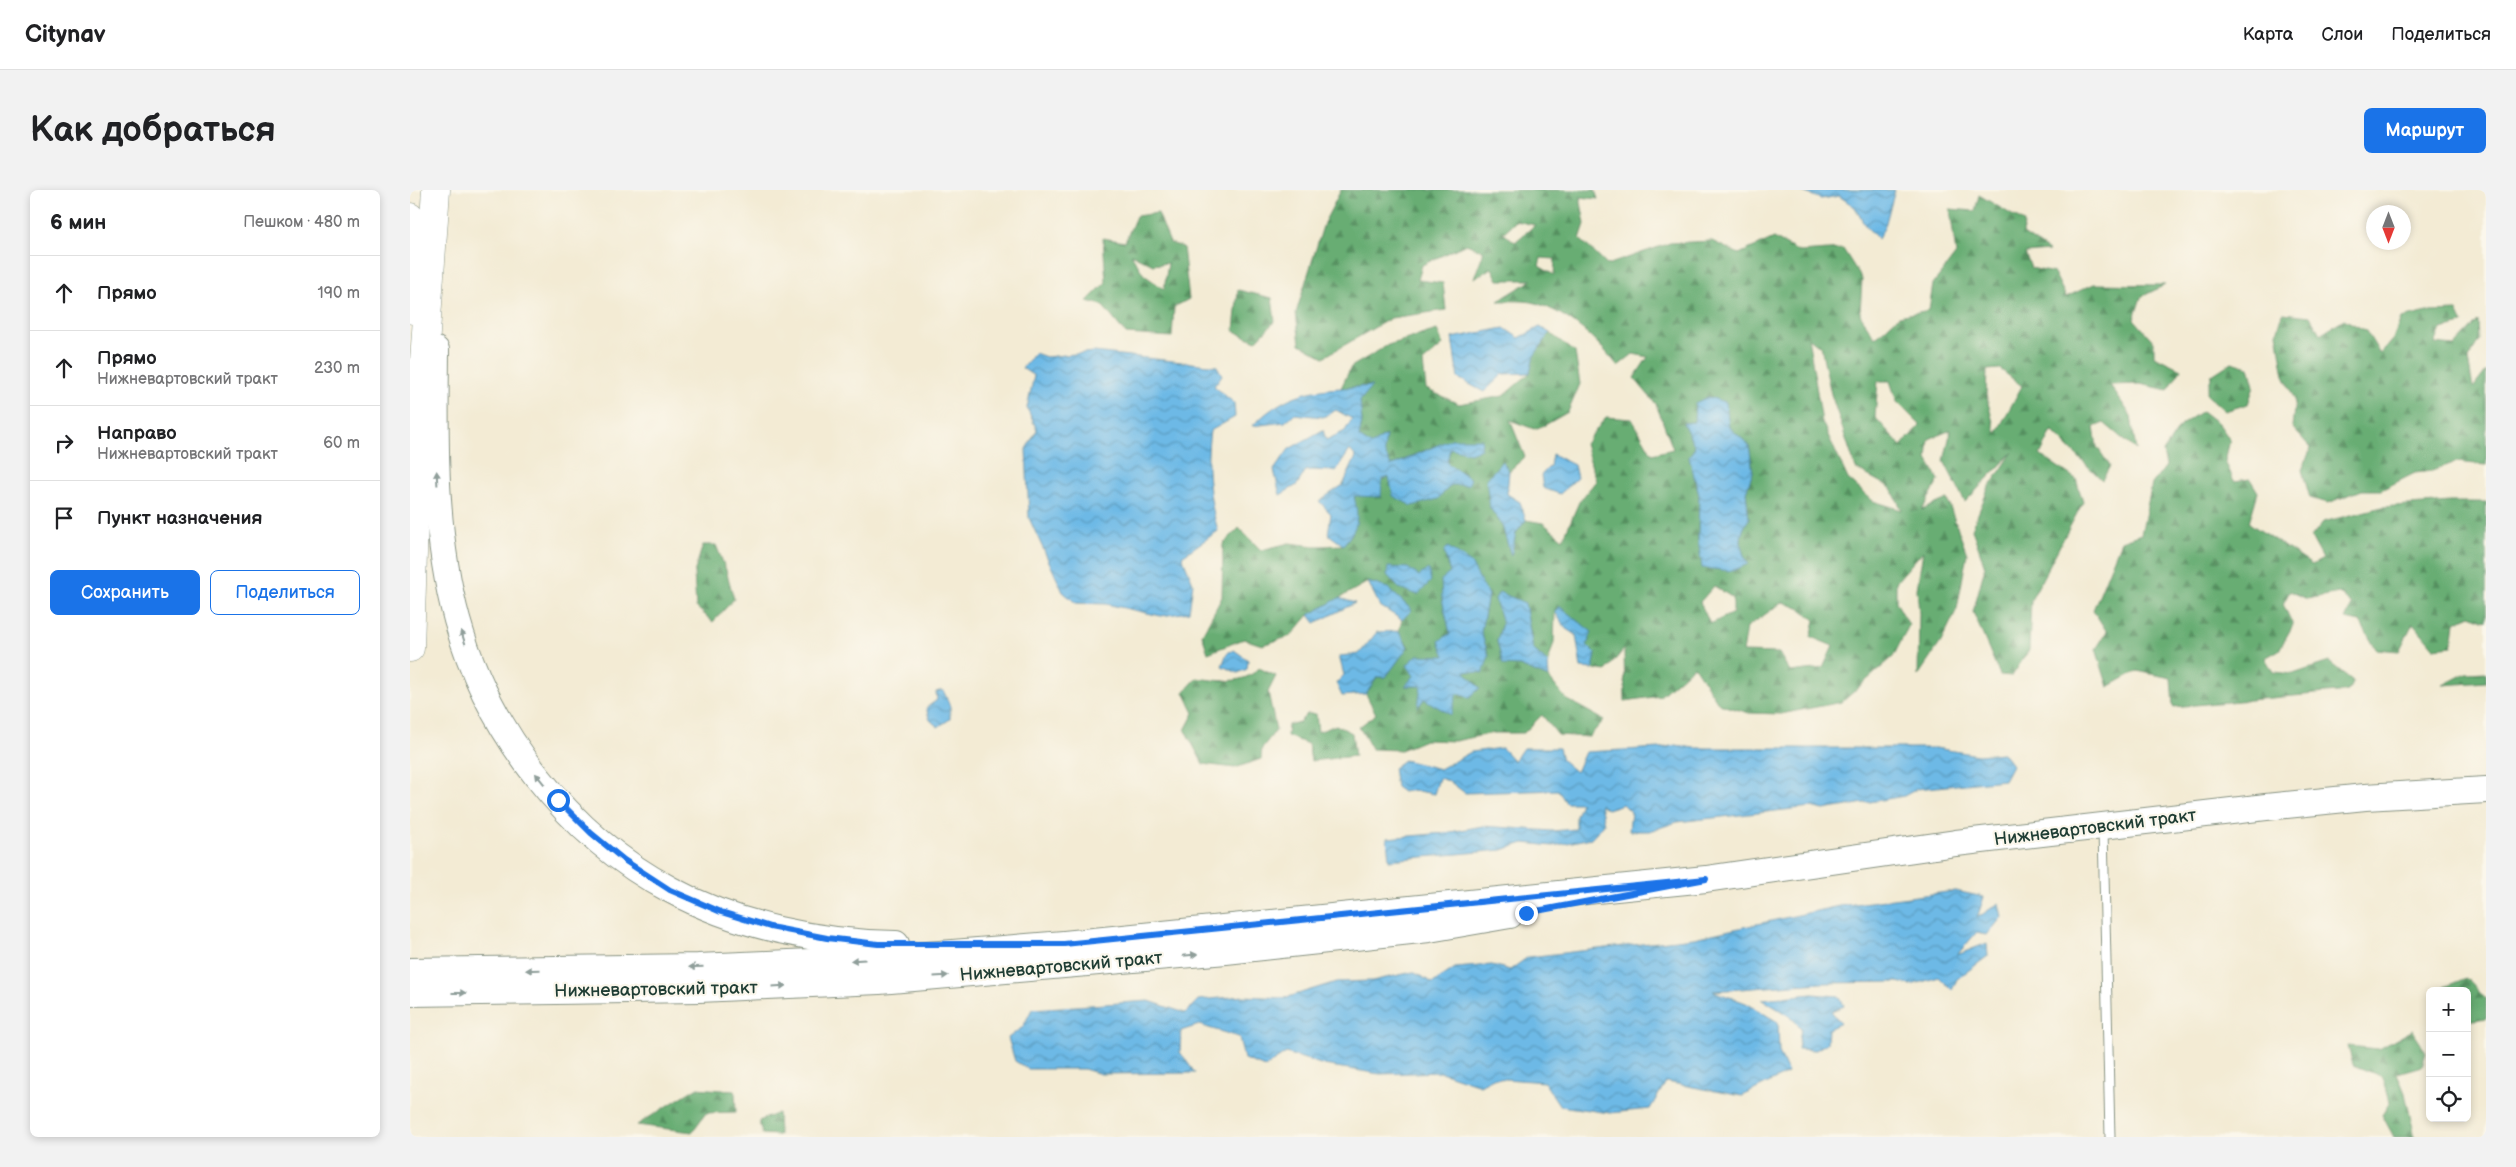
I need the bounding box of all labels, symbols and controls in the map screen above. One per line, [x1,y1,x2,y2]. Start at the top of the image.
text: Citynav [25,20,106,49]
text: Карта [2243,24,2293,45]
text: Слои [2321,24,2363,45]
text: Поделиться [2391,24,2491,45]
button: Маршрут [2364,108,2486,153]
text: Как добраться [30,109,276,152]
north arrow [2366,205,2411,250]
text: 6 мин [50,210,106,235]
text: Пешком · 480 m [243,213,360,232]
icon: ahead [50,279,78,307]
text: Прямо [97,282,157,305]
text: 190 m [318,284,360,303]
text: Прямо [97,347,157,370]
icon: ahead [50,354,78,382]
text: 230 m [314,359,360,378]
text: Нижневартовский тракт [97,370,278,389]
text: Направо [97,422,177,445]
icon: right [50,429,78,457]
text: 60 m [323,434,360,453]
text: Нижневартовский тракт [97,445,278,464]
one-way arrow [432,469,440,485]
icon: arrive [50,504,78,532]
text: Пункт назначения [97,507,262,530]
button: Сохранить [50,570,200,615]
button: Поделиться [210,570,360,615]
one-way arrow [459,630,466,645]
one-way arrow [535,773,546,786]
route start [547,789,570,812]
street label: Нижневартовский тракт [1993,805,2198,850]
route end [1515,902,1538,925]
street label: Нижневартовский тракт [959,947,1164,986]
one-way arrow [1182,951,1198,959]
one-way arrow [850,957,866,965]
one-way arrow [688,964,704,972]
one-way arrow [525,966,541,974]
one-way arrow [933,972,949,980]
street label: Нижневартовский тракт [554,977,759,1002]
one-way arrow [771,981,787,989]
map controls [2426,987,2471,1122]
button: + [2426,987,2471,1032]
one-way arrow [451,989,467,997]
button: − [2426,1032,2471,1077]
button: locate [2426,1077,2471,1122]

